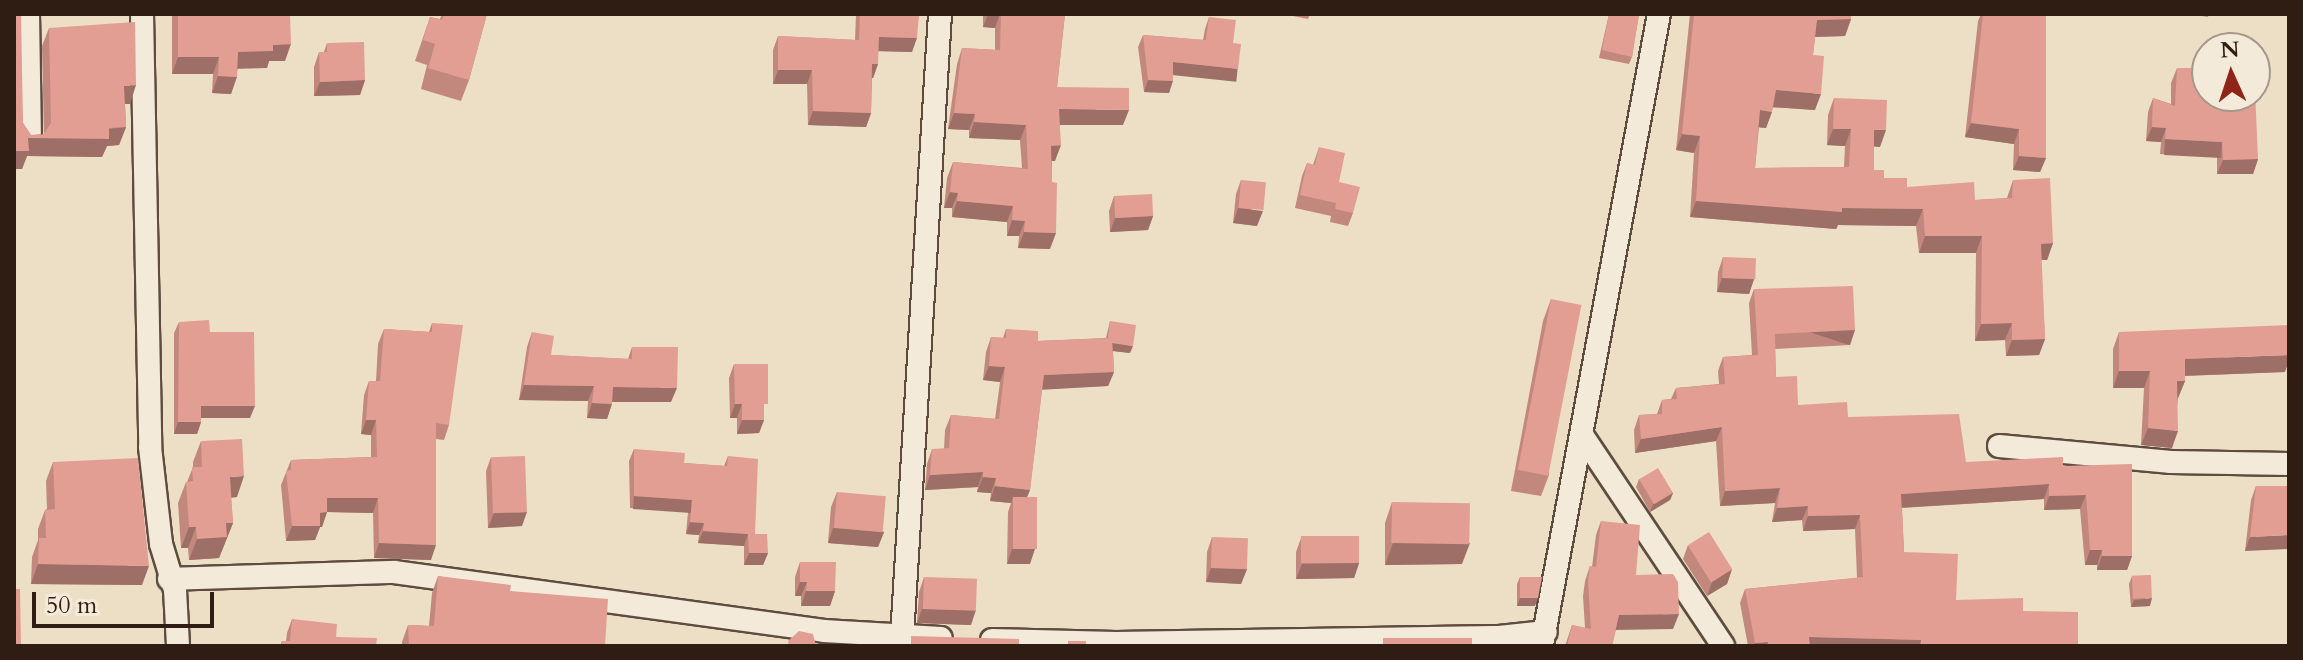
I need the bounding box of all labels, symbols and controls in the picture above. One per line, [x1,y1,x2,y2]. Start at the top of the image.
north arrow [2191,32,2271,112]
text: N [2220,35,2240,66]
scale bar [36,576,218,626]
text: 50 m [46,589,97,622]

